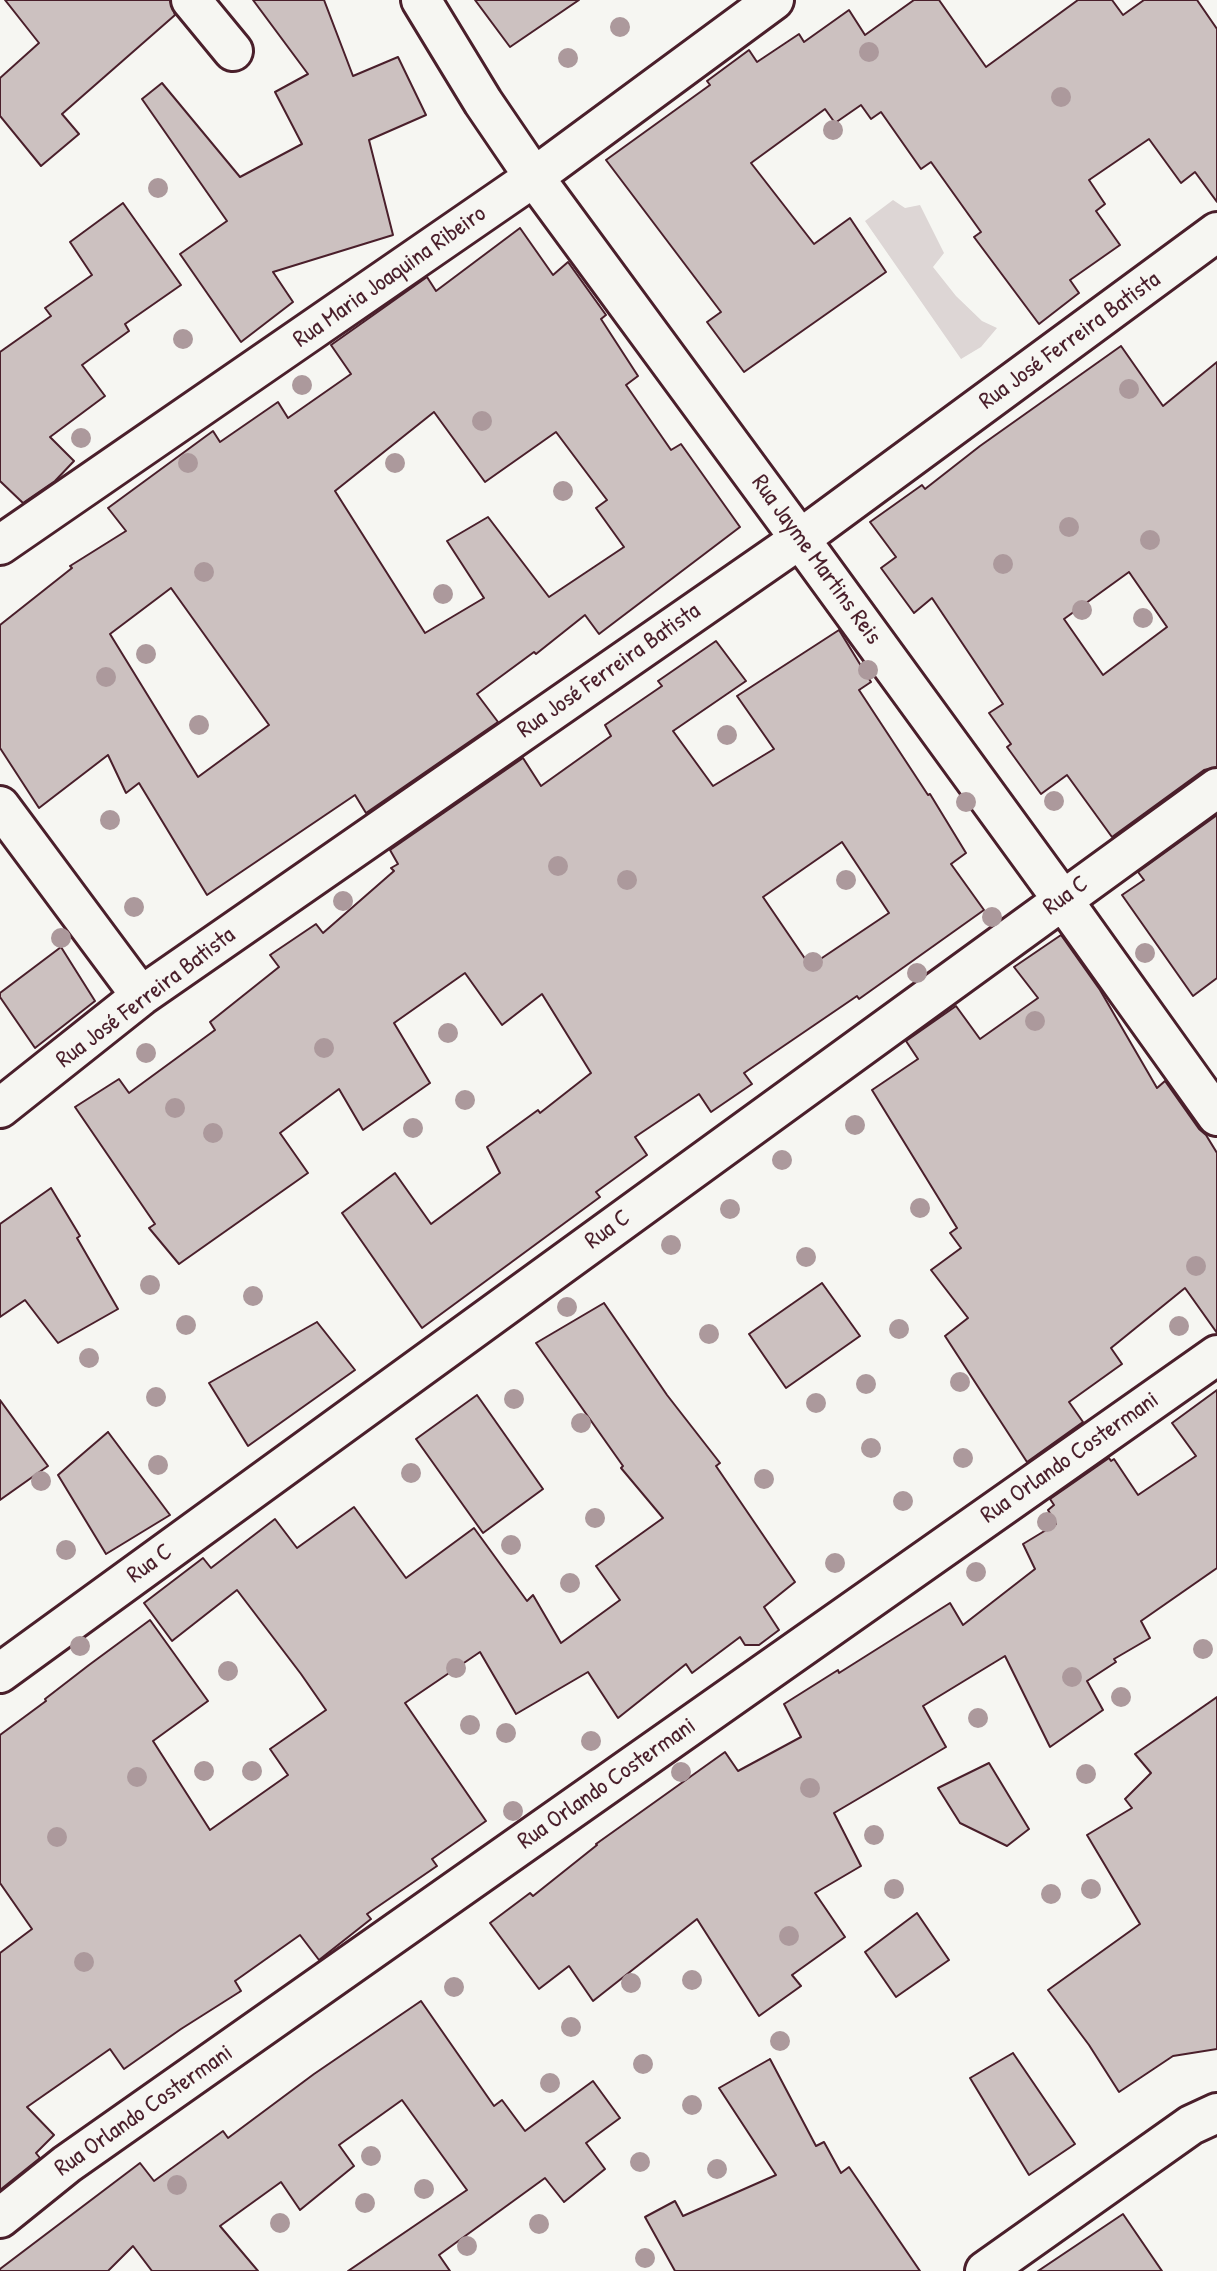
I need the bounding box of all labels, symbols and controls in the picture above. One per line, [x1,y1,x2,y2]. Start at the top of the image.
street label: Rua Maria Joaquina Ribeiro [288,200,492,354]
street label: Rua José Ferreira Batista [974,266,1166,416]
street label: Rua Jayme Martins Reis [745,470,887,650]
street label: Rua José Ferreira Batista [512,597,706,745]
street label: Rua C [1038,870,1094,922]
street label: Rua José Ferreira Batista [51,921,241,1075]
street label: Rua C [580,1204,636,1256]
street label: Rua Orlando Costermani [976,1386,1164,1530]
street label: Rua C [122,1538,178,1590]
street label: Rua Orlando Costermani [513,1712,701,1856]
street label: Rua Orlando Costermani [50,2039,238,2183]

